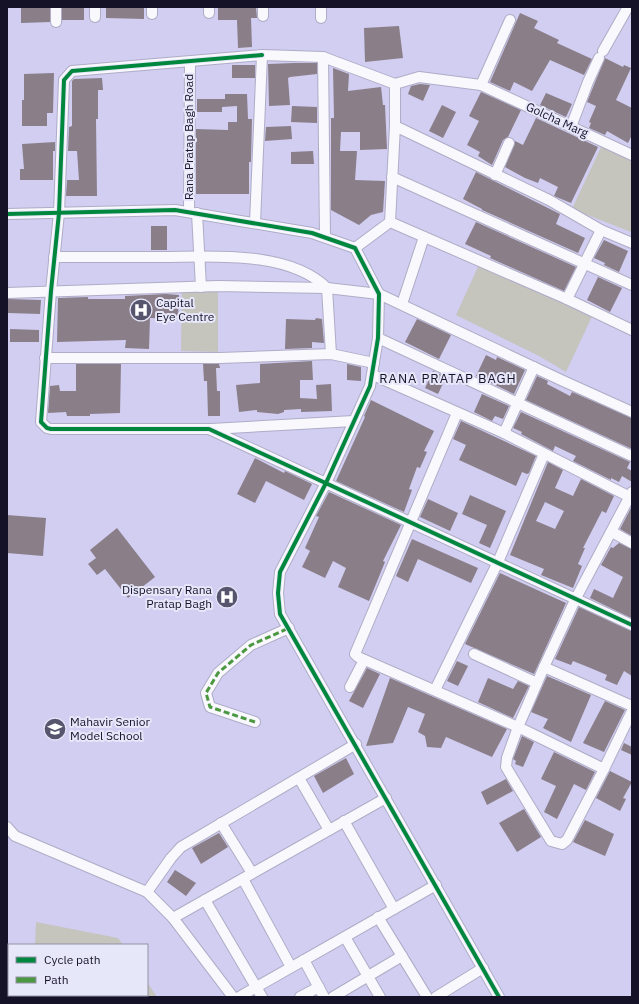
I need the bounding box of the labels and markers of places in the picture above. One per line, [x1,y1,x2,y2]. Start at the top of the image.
place label: Capital Eye Centre [156,295,215,324]
hospital icon: Capital Eye Centre [128,297,154,323]
place label: Dispensary Rana Pratap Bagh [122,582,213,611]
hospital icon: Dispensary Rana Pratap Bagh [214,584,240,610]
place label: Mahavir Senior Model School [70,714,151,743]
school or university icon: Mahavir Senior Model School [42,716,68,742]

